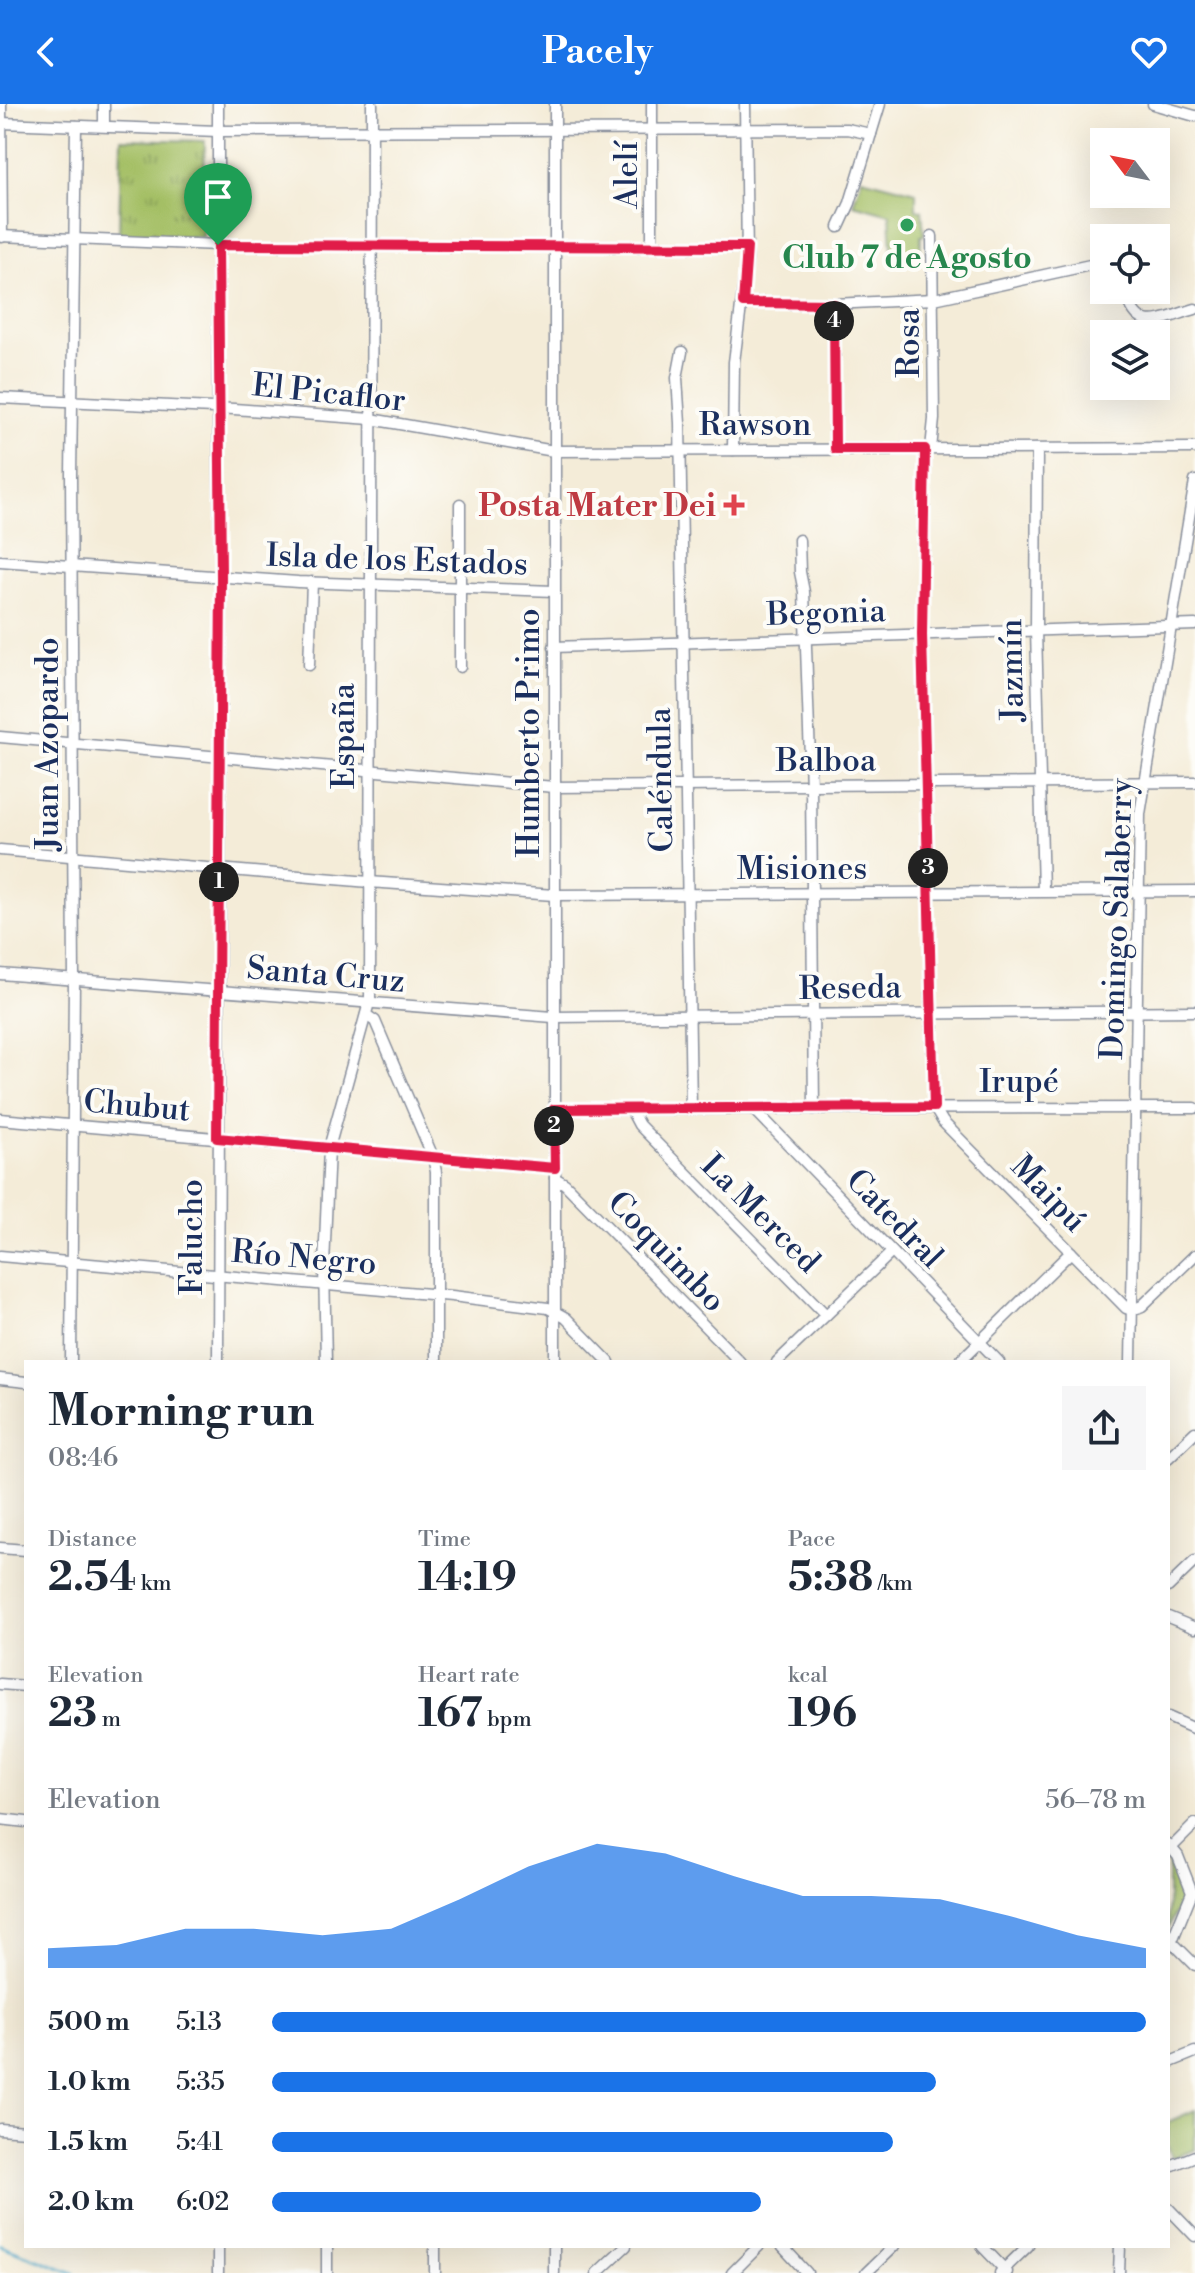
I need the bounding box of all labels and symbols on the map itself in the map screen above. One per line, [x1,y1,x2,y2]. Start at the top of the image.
north arrow [1090,128,1170,208]
street label: Alelí [607,140,647,210]
pin [184,163,252,245]
marker: Club 7 de Agosto [898,216,916,234]
place label: Club 7 de Agosto [782,238,1032,278]
pin: 4 [814,301,854,341]
street label: Rosa [889,307,929,378]
street label: El Picaflor [250,365,408,421]
street label: Rawson [699,405,811,445]
place label: Posta Mater Dei [478,486,716,526]
marker: Posta Mater Dei [723,494,745,516]
street label: Isla de los Estados [265,535,529,585]
street label: Begonia [765,591,887,635]
street label: Humberto Primo [509,608,549,858]
street label: Jazmín [991,618,1033,723]
street label: Juan Azopardo [28,637,68,852]
street label: España [324,682,364,789]
street label: Caléndula [640,706,682,853]
street label: Balboa [775,741,877,781]
street label: Domingo Salaberry [1092,777,1142,1060]
pin: 3 [908,848,948,888]
street label: Misiones [737,849,867,889]
pin: 1 [199,862,239,902]
street label: Santa Cruz [245,948,407,1002]
street label: Reseda [798,967,902,1009]
street label: Irupé [979,1062,1059,1102]
street label: Chubut [82,1081,192,1131]
pin: 2 [534,1106,574,1146]
street label: La Merced [692,1146,828,1282]
street label: Maipú [1002,1147,1095,1241]
street label: Catedral [837,1161,952,1277]
street label: Falucho [172,1179,212,1295]
street label: Coquimbo [599,1183,734,1321]
street label: Río Negro [230,1232,378,1284]

